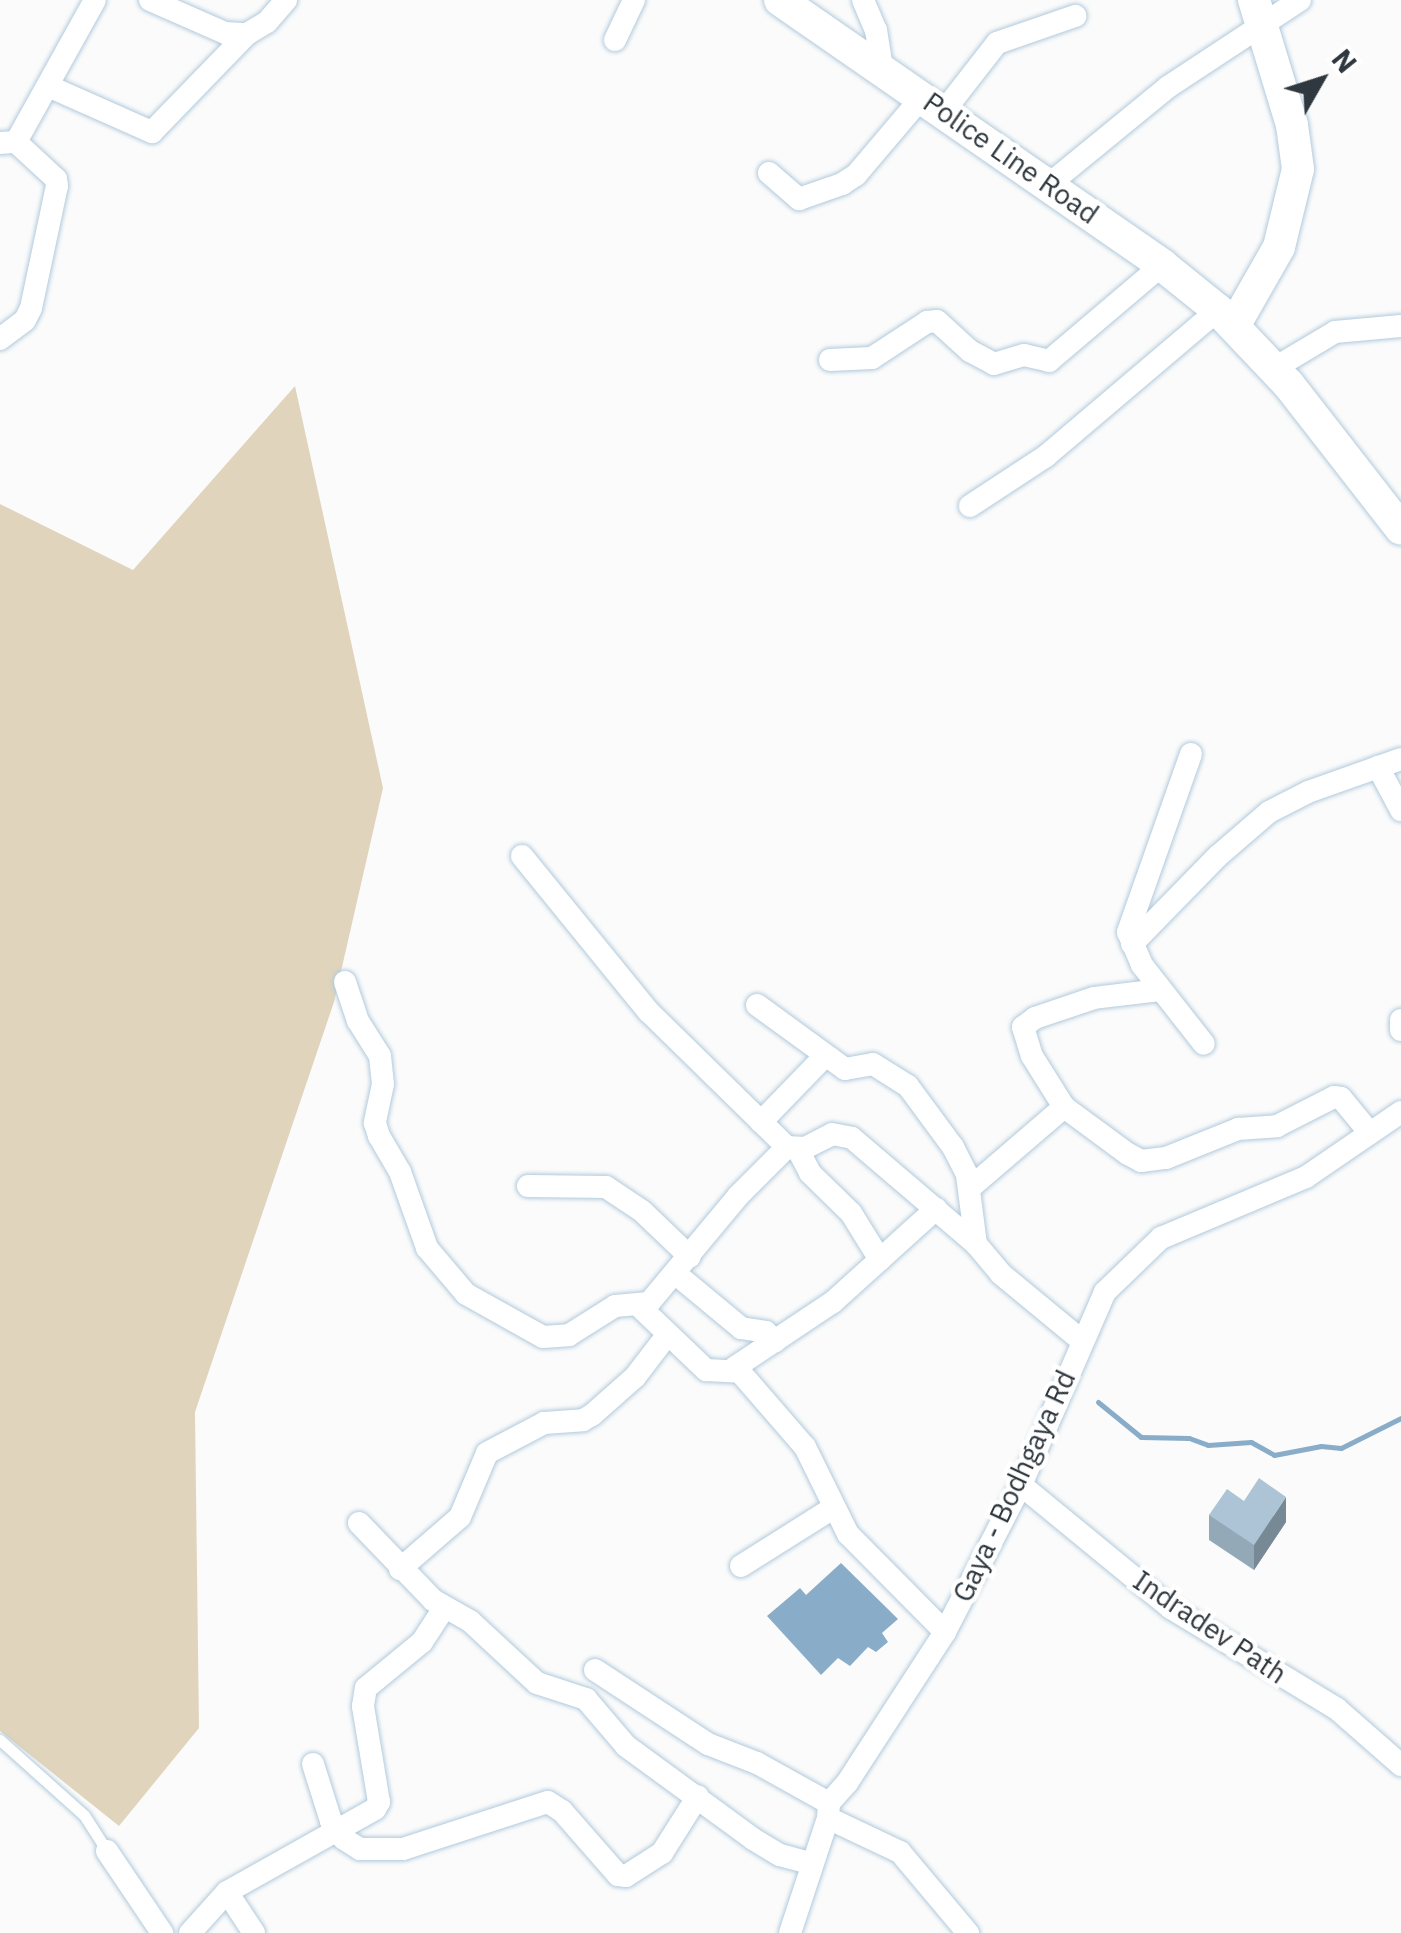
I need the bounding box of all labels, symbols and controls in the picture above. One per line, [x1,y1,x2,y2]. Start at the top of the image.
north arrow [1271,30,1371,130]
text: N [1324,41,1365,80]
street label: Police Line Road [917,85,1105,231]
street label: Gaya - Bodhgaya Rd [946,1365,1082,1607]
street label: Indradev Path [1127,1563,1293,1691]

